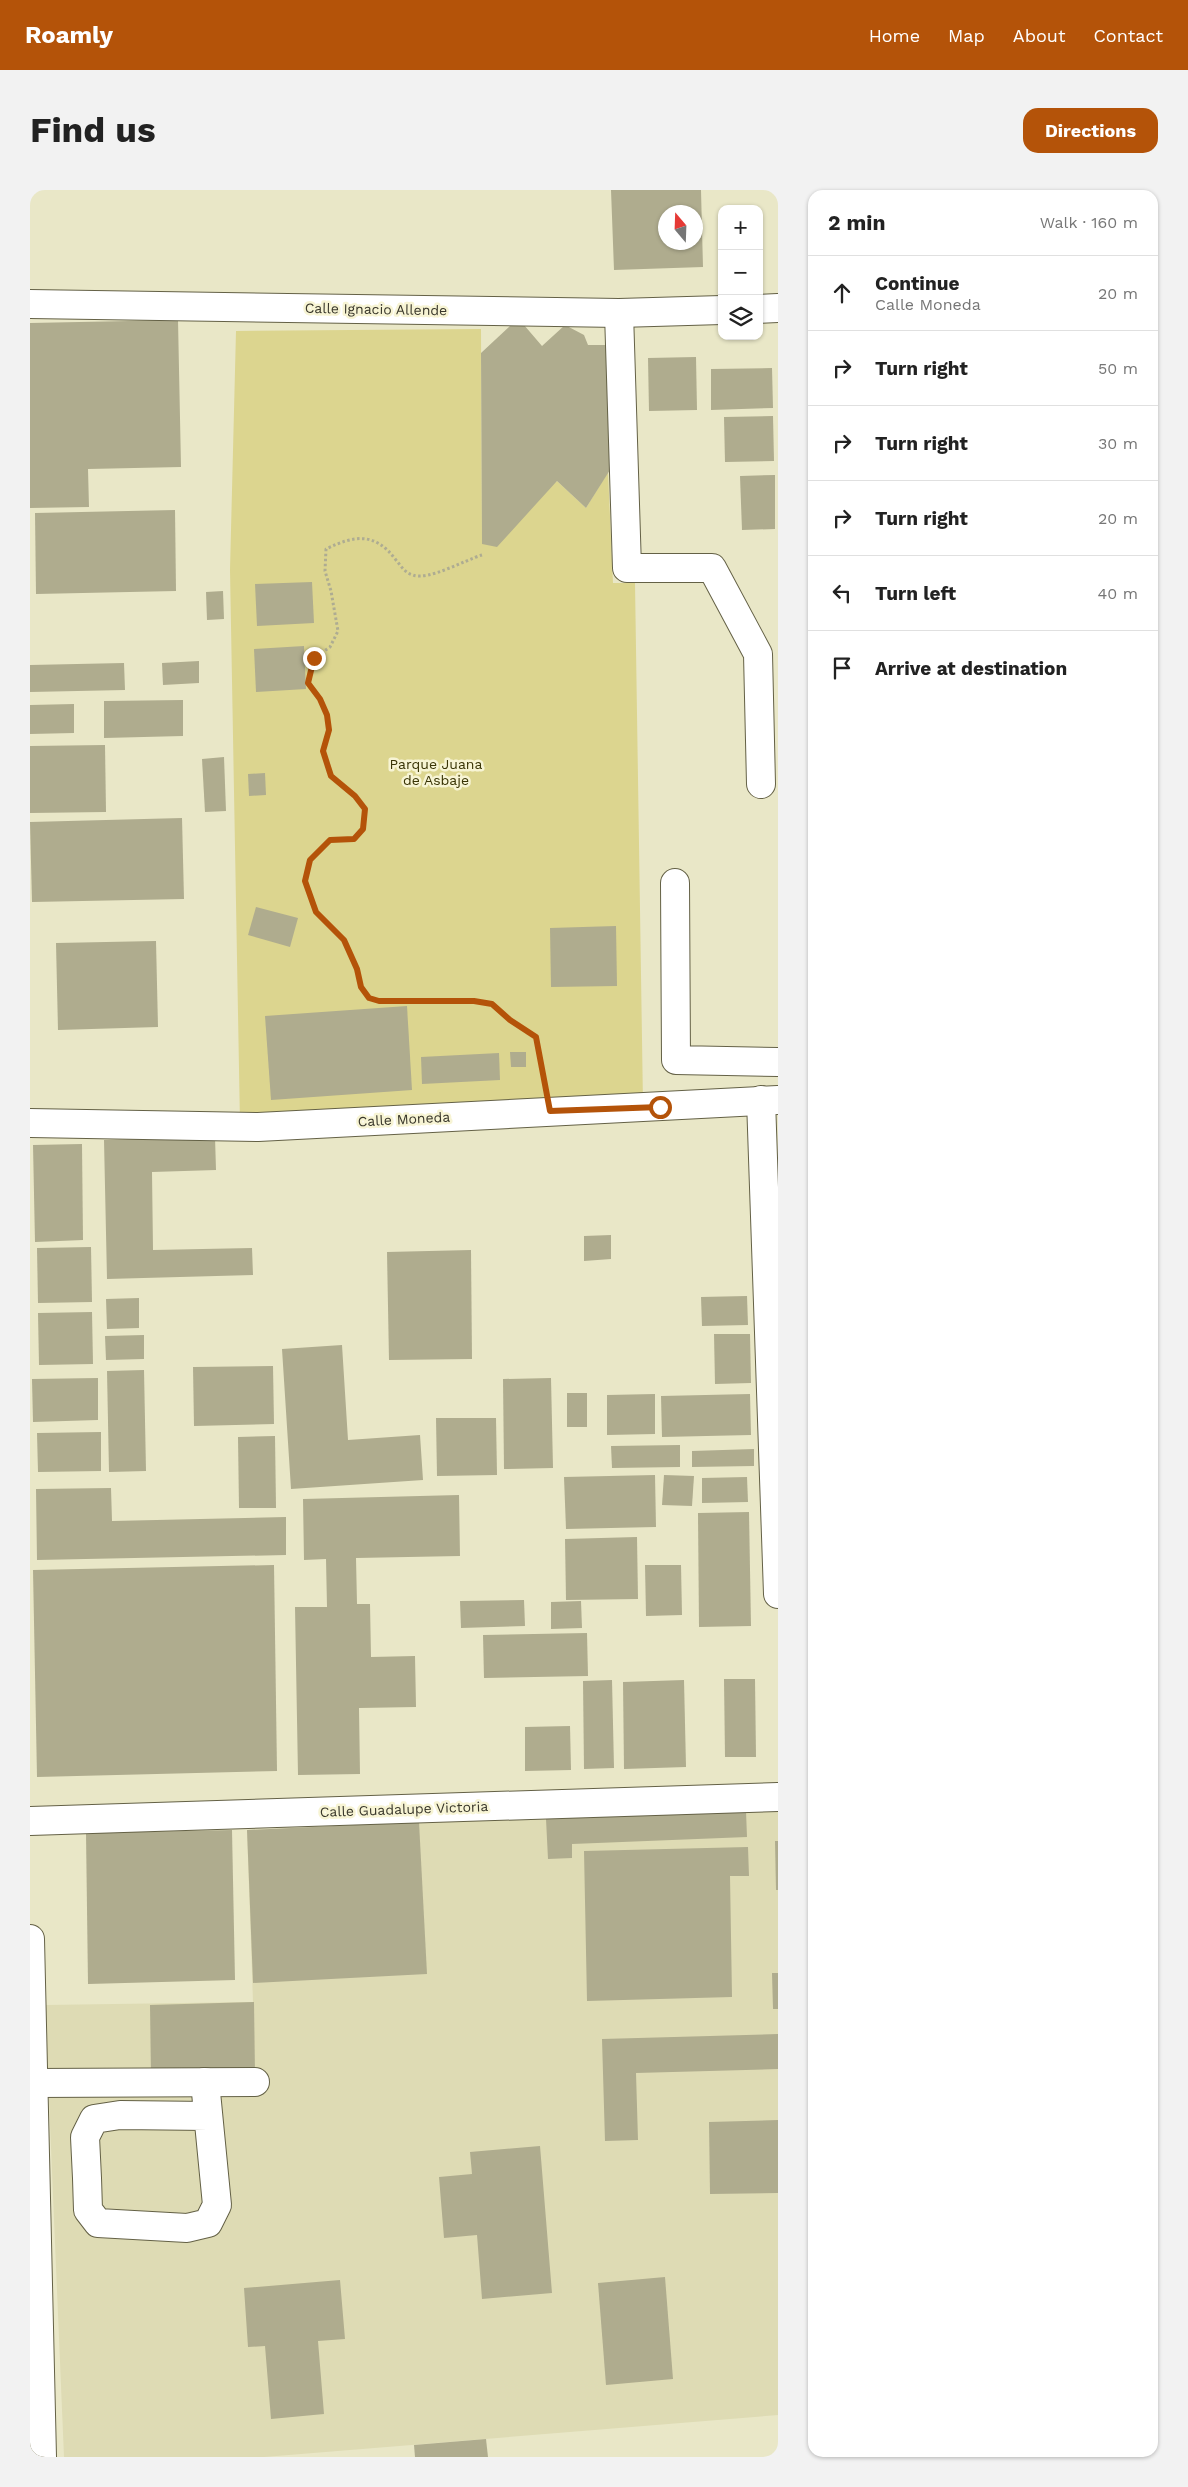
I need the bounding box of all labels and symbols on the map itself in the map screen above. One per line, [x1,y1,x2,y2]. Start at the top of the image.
north arrow [658,205,703,250]
street label: Calle Ignacio Allende [305,300,447,318]
route end [303,647,326,670]
park label: Parque Juana de Asbaje [390,756,482,788]
route start [649,1096,672,1119]
street label: Calle Moneda [357,1109,451,1129]
street label: Calle Guadalupe Victoria [319,1798,489,1820]

